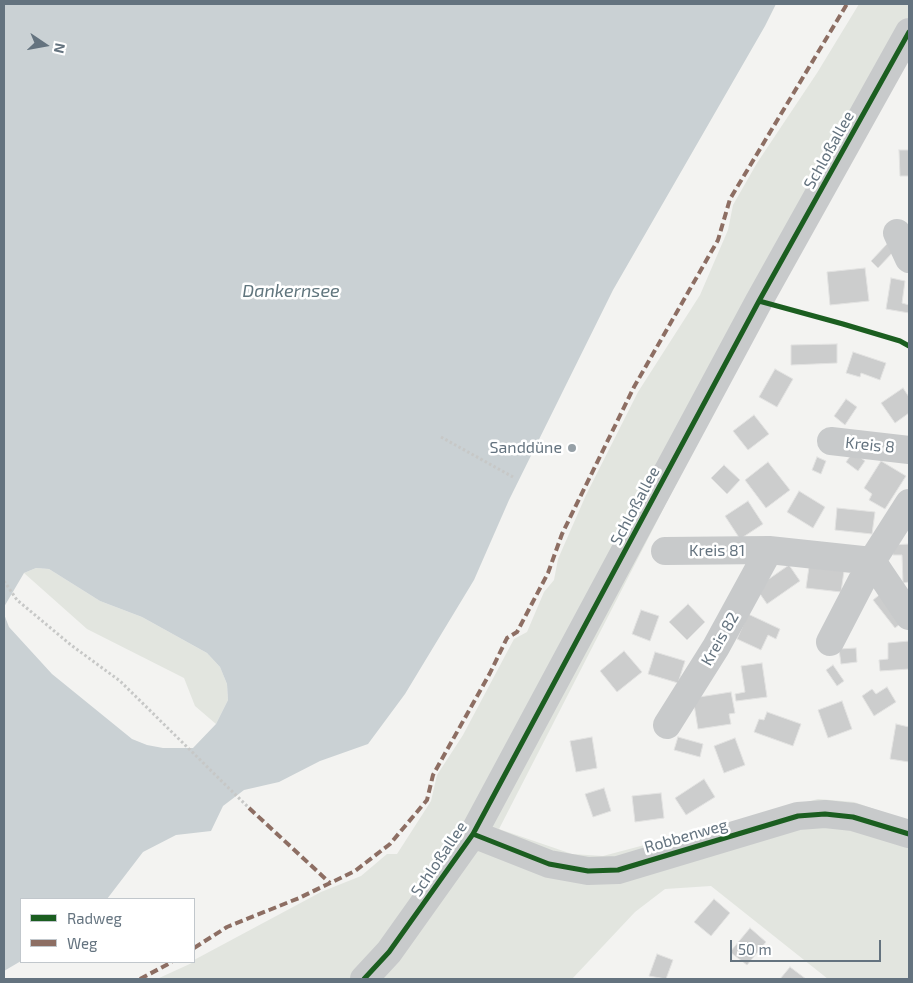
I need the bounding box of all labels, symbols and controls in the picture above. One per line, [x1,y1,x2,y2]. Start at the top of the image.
north arrow [20,20,70,70]
text: N [51,42,70,55]
street label: Schloßallee [800,108,858,192]
water label: Dankernsee [242,280,340,302]
street label: Kreis 8 [844,433,896,457]
place label: Sanddüne [490,438,562,458]
marker: Sanddüne [566,442,578,454]
street label: Schloßallee [606,463,664,549]
street label: Kreis 81 [689,541,745,561]
street label: Kreis 82 [697,609,743,669]
street label: Robbenweg [642,815,730,857]
street label: Schloßallee [407,818,471,900]
legend [20,898,195,963]
text: Radweg [67,909,122,927]
scale bar [733,930,884,962]
text: Weg [67,934,97,952]
text: 50 m [738,940,772,958]

